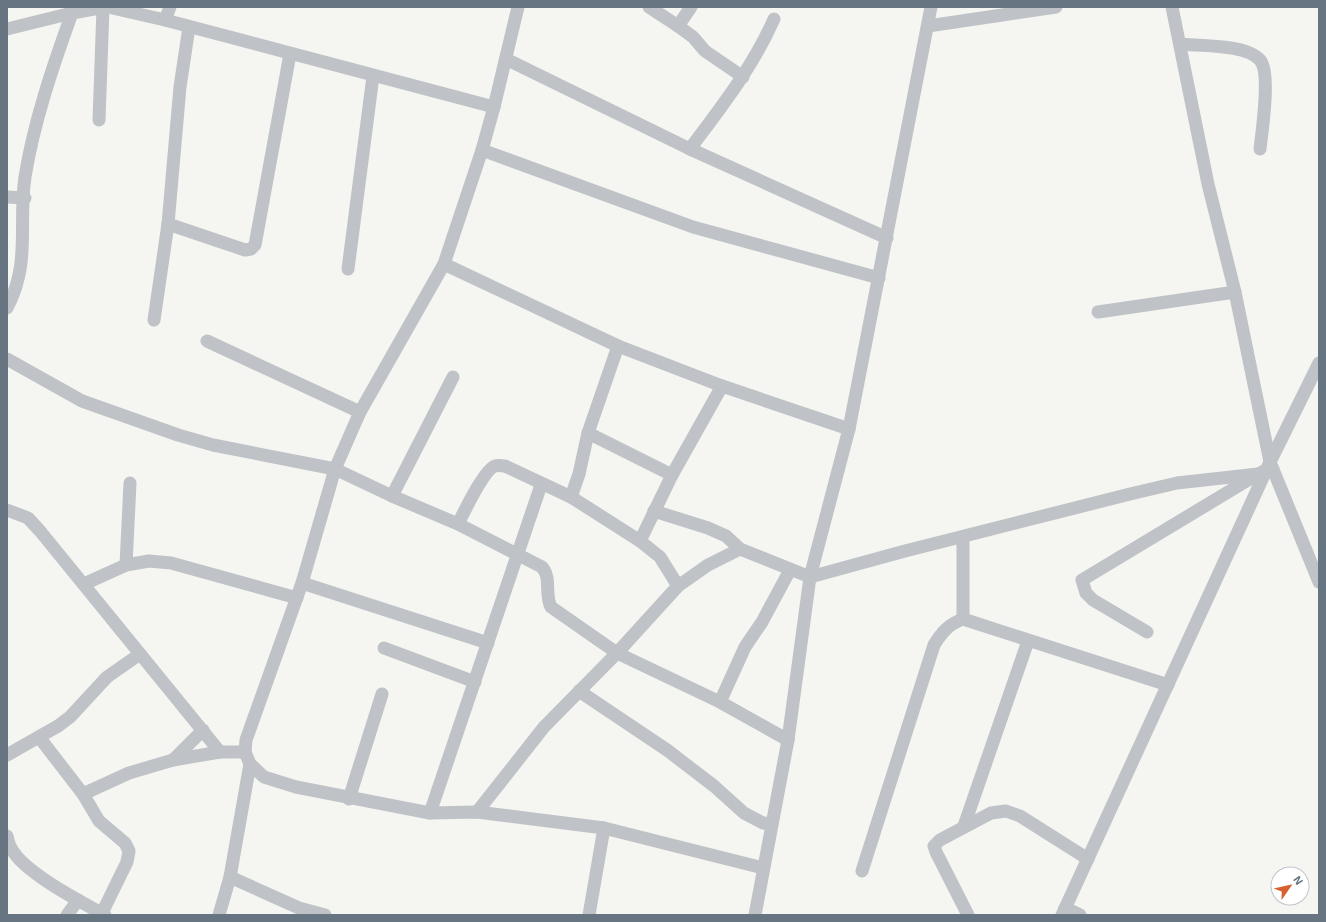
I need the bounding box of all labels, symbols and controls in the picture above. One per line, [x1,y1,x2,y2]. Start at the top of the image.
north arrow [1270,866,1310,906]
text: N [1291,873,1306,887]

